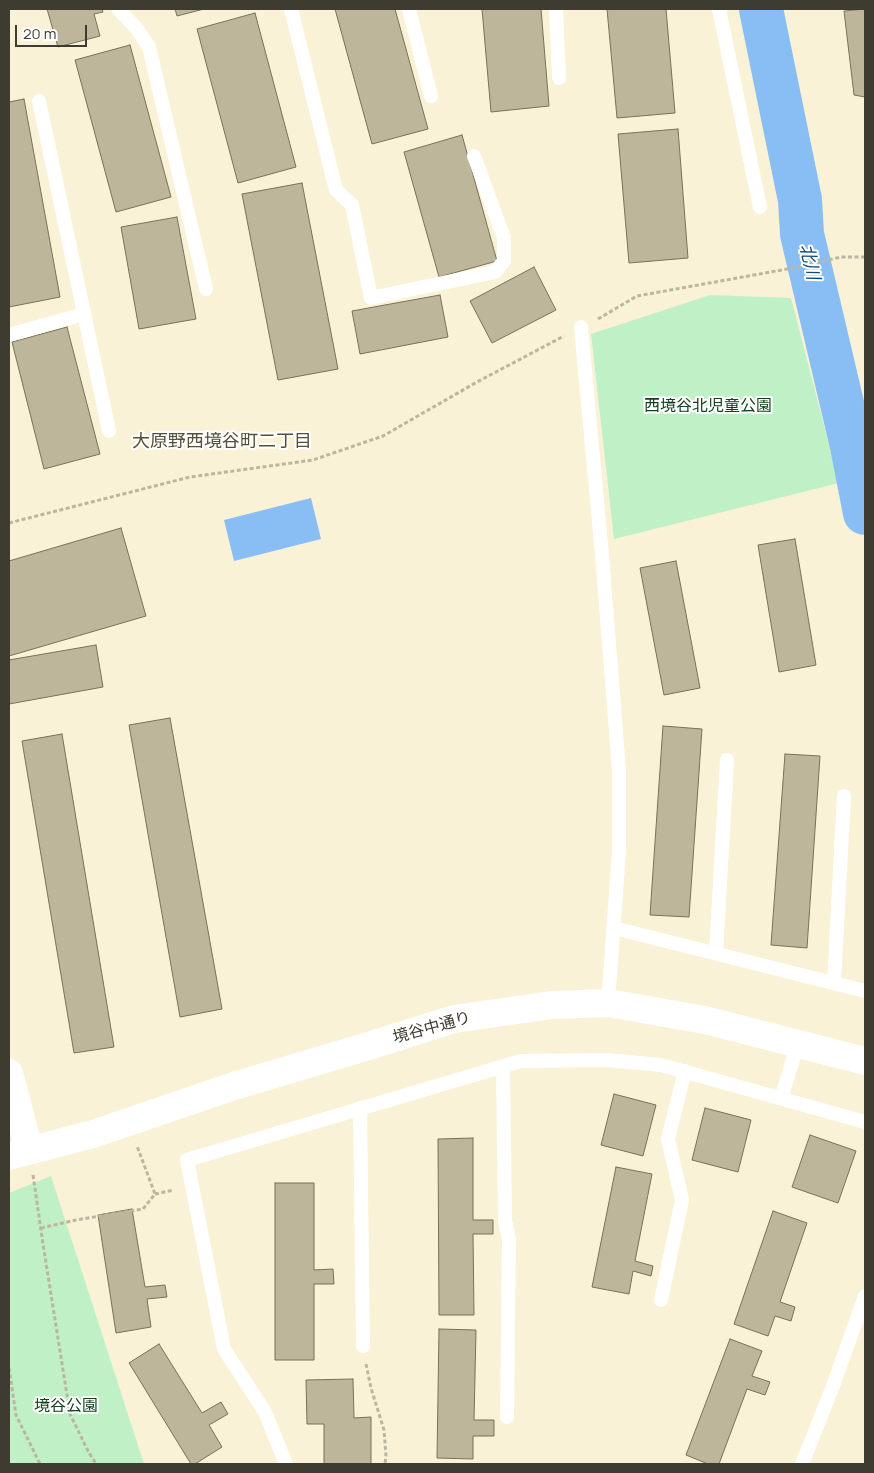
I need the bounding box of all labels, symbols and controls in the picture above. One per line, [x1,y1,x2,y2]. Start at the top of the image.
scale bar [18,15,90,47]
text: 20 m [23,23,56,44]
water label: 北川 [794,242,824,282]
park label: 西境谷北児童公園 [644,397,772,417]
district label: 大原野西境谷町二丁目 [132,431,312,453]
street label: 境谷中通り [391,1008,473,1048]
park label: 境谷公園 [34,1397,98,1417]

